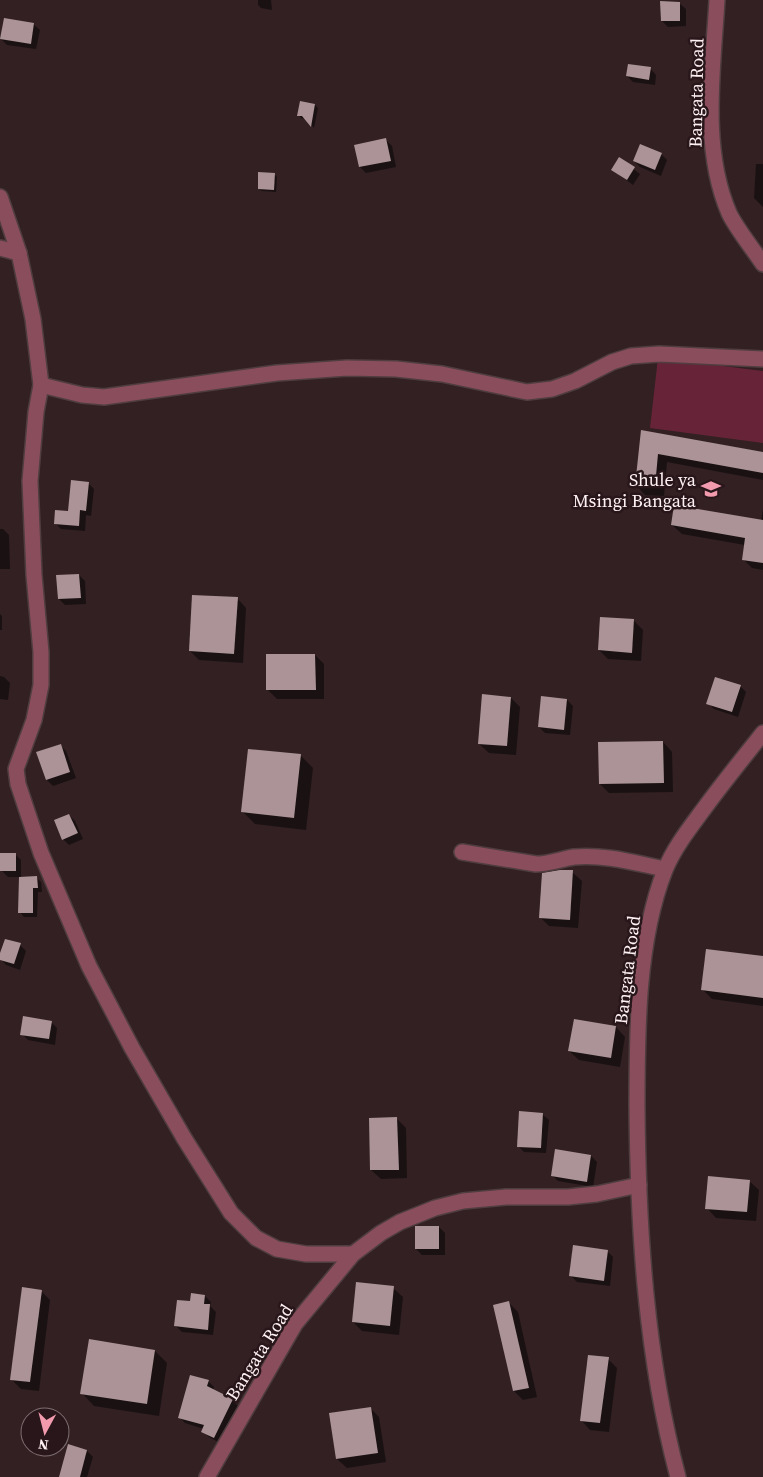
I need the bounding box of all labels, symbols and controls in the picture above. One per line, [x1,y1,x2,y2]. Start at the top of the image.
street label: Bangata Road [683,38,709,148]
place label: Shule ya Msingi Bangata [573,467,697,513]
school or university icon: Shule ya Msingi Bangata [700,478,722,500]
street label: Bangata Road [608,914,646,1026]
street label: Bangata Road [219,1299,299,1405]
north arrow [20,1407,70,1457]
text: N [37,1434,50,1455]

